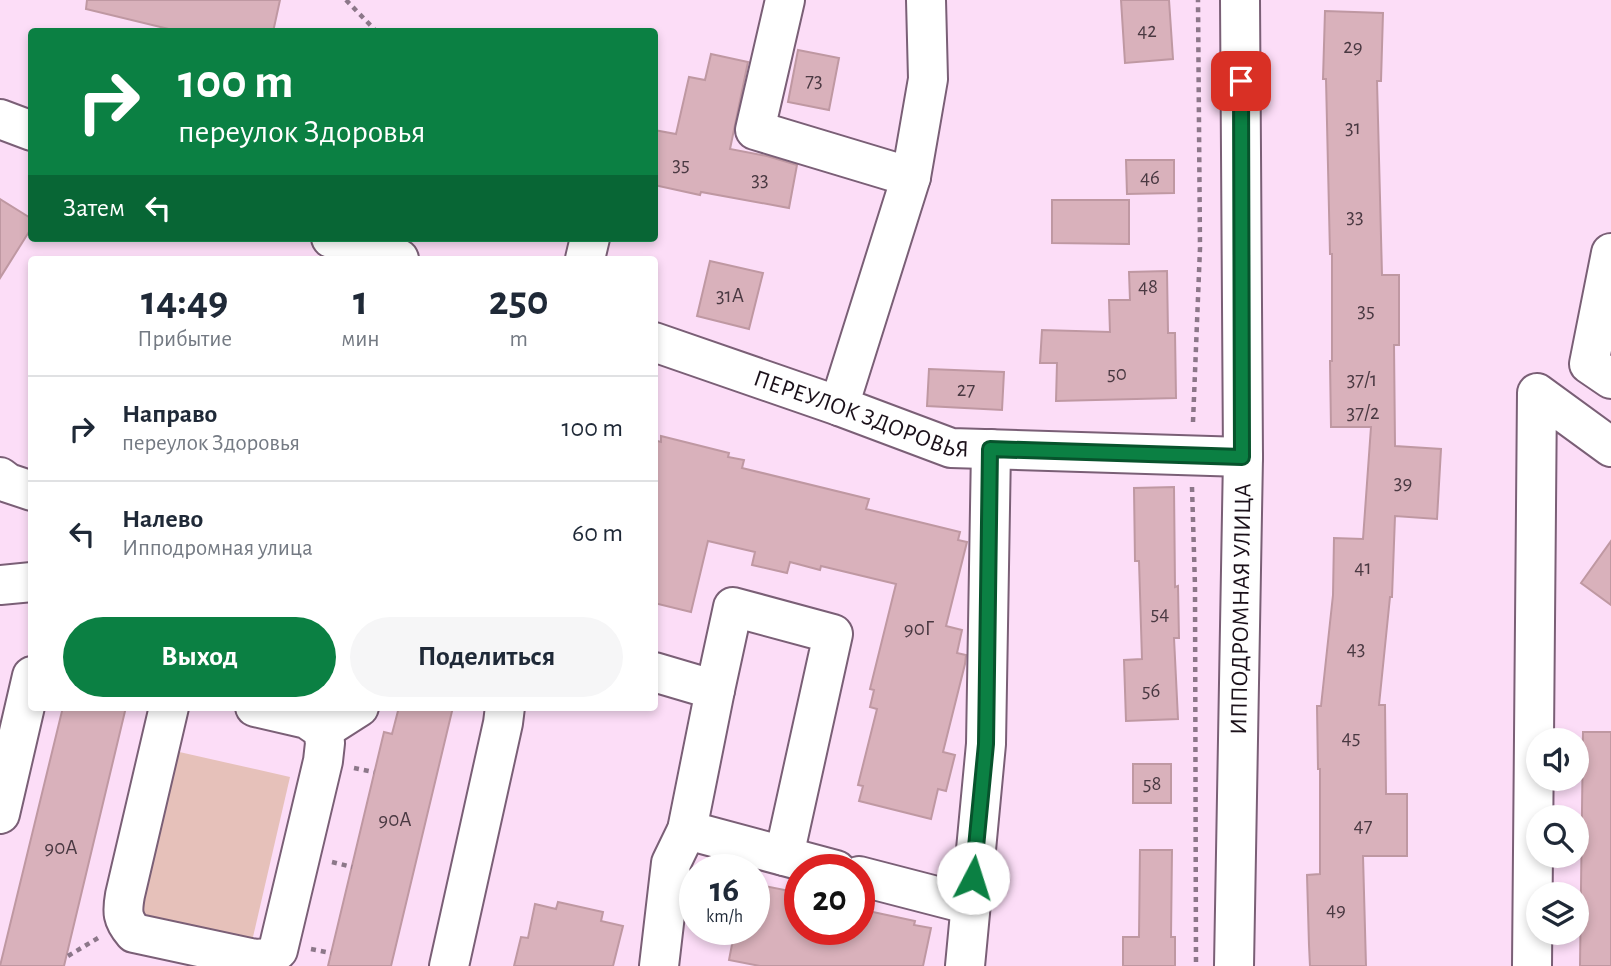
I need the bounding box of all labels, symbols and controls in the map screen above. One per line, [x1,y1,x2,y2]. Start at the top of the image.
house number: 42 [1137,20,1157,41]
house number: 29 [1343,36,1363,57]
pin [1211,51,1271,111]
icon: right [63,56,154,147]
text: 100 m [178,58,294,107]
icon: arrive [1222,62,1260,100]
house number: 73 [805,70,823,91]
text: переулок Здоровья [178,116,426,148]
house number: 31 [1345,117,1361,138]
house number: 35 [672,154,690,175]
house number: 46 [1140,167,1160,188]
house number: 33 [751,169,769,190]
icon: left [139,189,177,227]
text: Затем [63,195,125,221]
house number: 33 [1346,206,1364,227]
house number: 48 [1138,276,1158,297]
text: 14:49 [141,280,228,322]
text: 1 [353,280,368,322]
text: 250 [489,280,549,322]
house number: 31А [716,285,744,306]
house number: 35 [1357,300,1375,321]
text: Прибытие [137,328,232,351]
text: мин [341,328,380,351]
text: m [510,328,528,351]
house number: 50 [1107,363,1127,384]
street label: ПЕРЕУЛОК ЗДОРОВЬЯ [750,366,969,462]
house number: 37/1 [1347,369,1377,390]
house number: 27 [957,379,975,400]
text: Направо [122,401,217,427]
house number: 37/2 [1347,402,1380,423]
icon: right [63,410,101,448]
text: 100 m [562,415,623,441]
text: переулок Здоровья [122,432,300,455]
house number: 39 [1394,472,1412,493]
street label: ИППОДРОМНАЯ УЛИЦА [1227,483,1256,735]
text: Налево [122,506,203,532]
icon: left [63,515,101,553]
text: 60 m [572,520,623,546]
text: Ипподромная улица [122,537,313,560]
house number: 41 [1354,557,1372,578]
house number: 54 [1151,603,1169,624]
button: Выход [63,617,336,697]
button: Поделиться [350,617,623,697]
house number: 90Г [904,618,935,639]
house number: 43 [1347,638,1365,659]
house number: 56 [1142,680,1160,701]
house number: 45 [1342,727,1360,748]
map controls [1526,728,1589,945]
button: sound [1526,728,1589,791]
house number: 58 [1143,773,1161,794]
button: search [1526,805,1589,868]
house number: 90А [378,809,412,830]
house number: 47 [1354,815,1373,836]
house number: 90А [44,837,78,858]
position arrow [936,841,1010,915]
speed limit sign: 20 [784,854,875,945]
text: 16 [710,873,739,908]
button: layers [1526,882,1589,945]
house number: 49 [1326,899,1346,920]
text: km/h [706,908,743,926]

